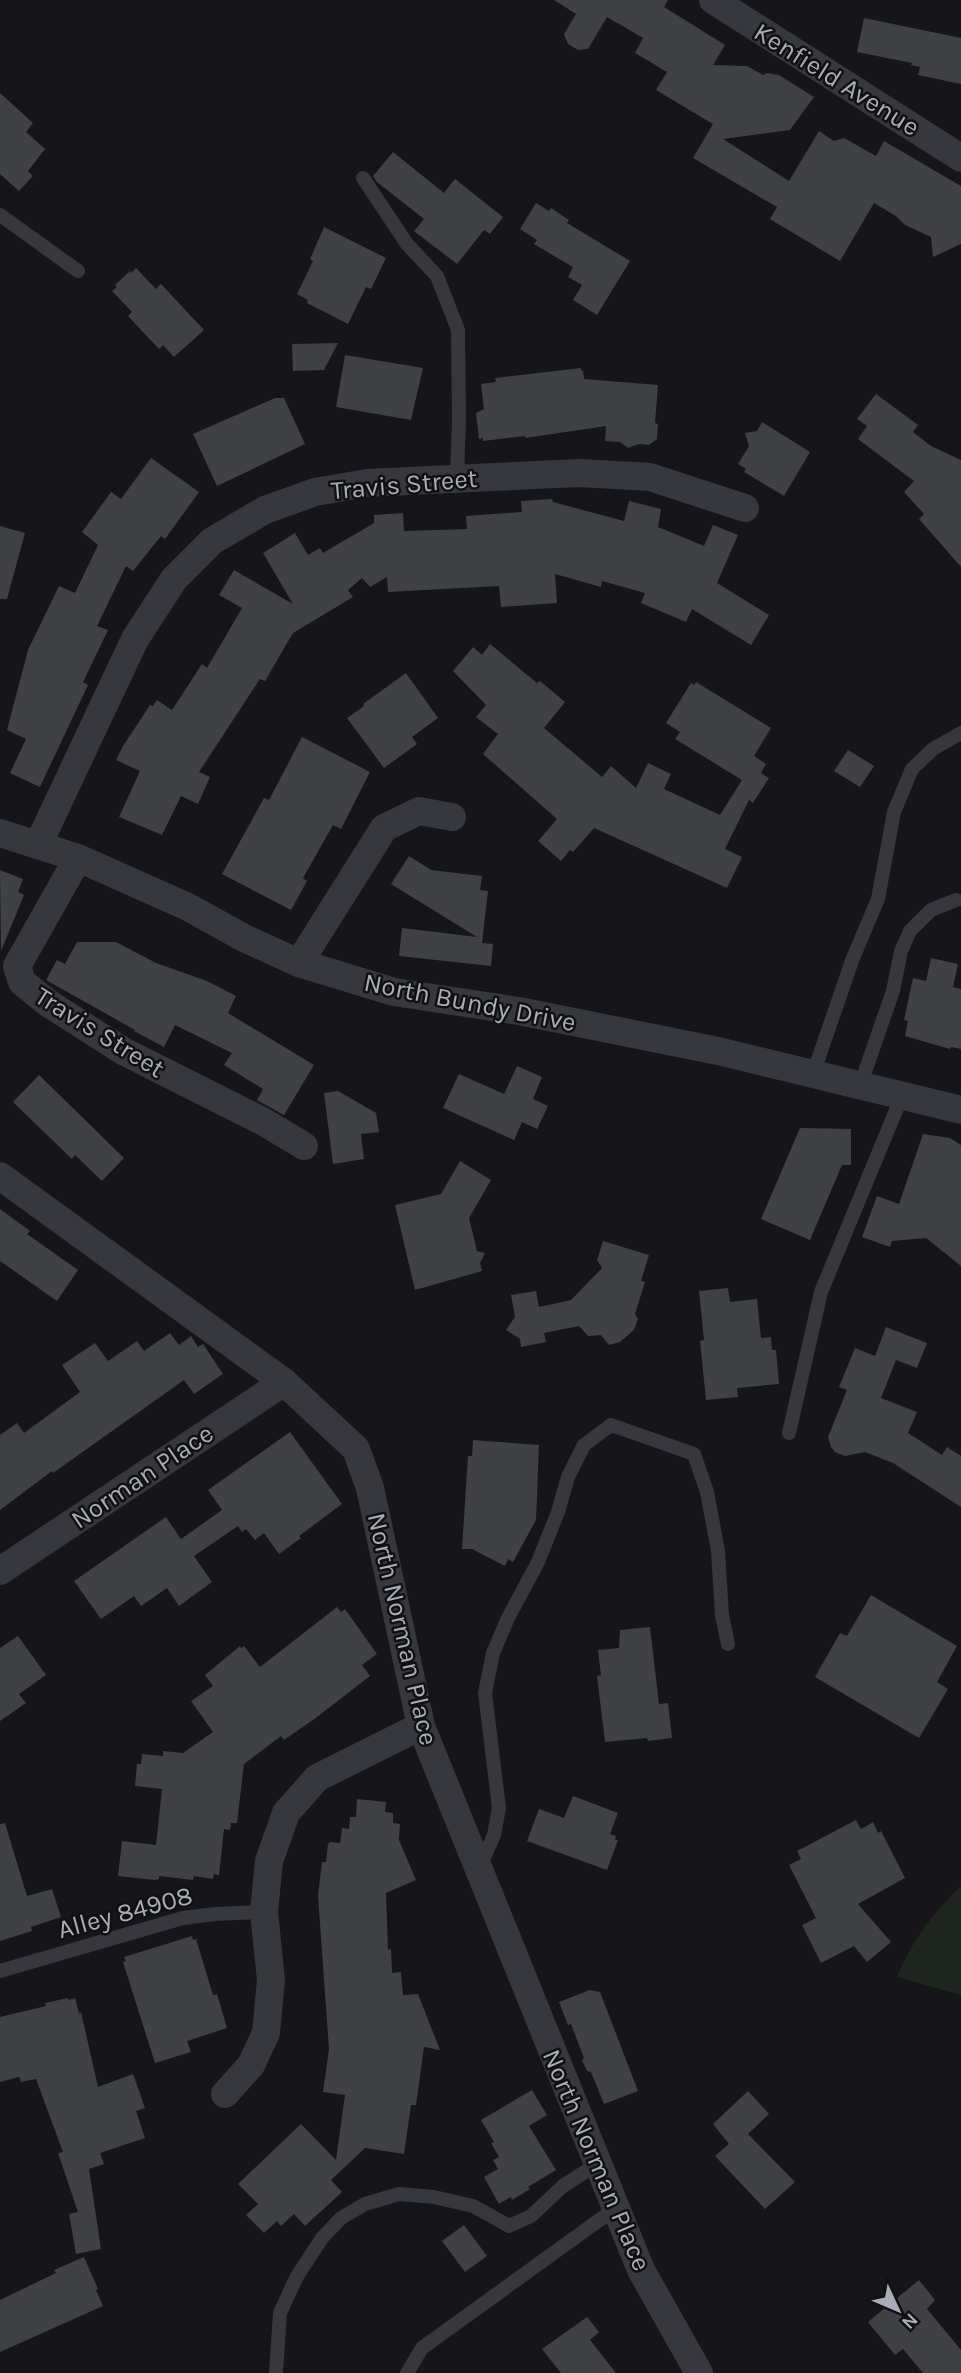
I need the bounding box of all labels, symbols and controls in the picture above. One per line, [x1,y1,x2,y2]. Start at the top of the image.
street label: Kenfield Avenue [748,16,925,143]
street label: Travis Street [330,463,479,506]
street label: North Bundy Drive [361,967,578,1038]
street label: Travis Street [29,980,170,1085]
street label: Norman Place [65,1418,219,1535]
street label: North Norman Place [361,1510,444,1748]
street label: Alley 84908 [54,1880,196,1945]
street label: North Norman Place [536,2045,657,2276]
north arrow [863,2275,933,2345]
text: N [897,2309,922,2334]

